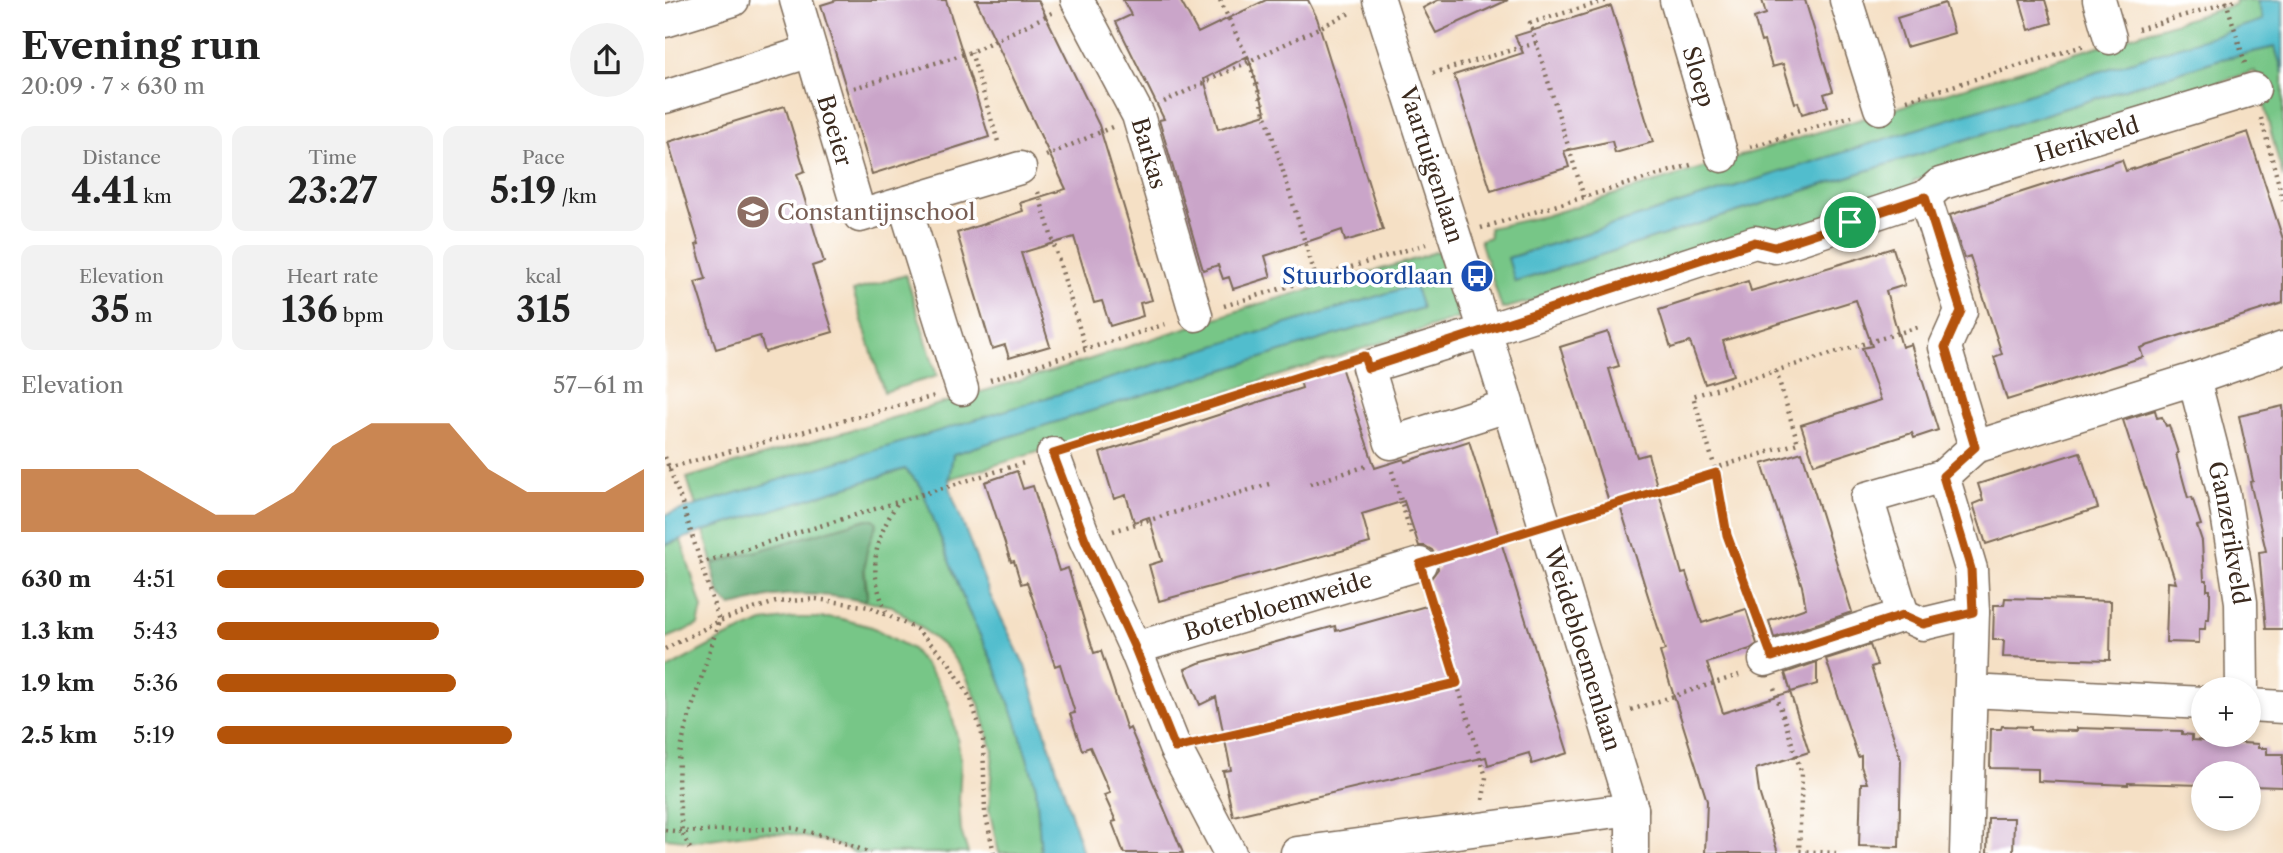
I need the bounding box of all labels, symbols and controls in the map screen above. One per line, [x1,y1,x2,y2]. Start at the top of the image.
text: Evening run [21,22,261,69]
button: share [570,23,644,97]
street label: Sloep [1676,43,1721,110]
text: 20:09 · 7 × 630 m [21,72,205,100]
street label: Vaartuigenlaan [1393,82,1470,246]
street label: Boeier [811,92,858,170]
street label: Herikveld [2032,111,2142,168]
street label: Barkas [1125,114,1173,192]
text: Distance [82,146,161,169]
text: Time [308,146,357,169]
text: Pace [522,146,565,169]
text: 4.41 [71,169,138,212]
text: 23:27 [288,169,377,212]
text: 5:19 [490,169,556,212]
text: km [138,185,172,208]
text: /km [556,185,597,208]
pin [1820,192,1880,252]
school or university icon: Constantijnschool [734,193,772,231]
place label: Constantijnschool [777,198,976,226]
icon: arrive [1831,203,1869,241]
bus stop icon: Stuurboordlaan [1458,257,1496,295]
place label: Stuurboordlaan [1282,262,1453,290]
text: Elevation [79,265,164,288]
text: Heart rate [287,265,378,288]
text: kcal [526,265,561,288]
text: 35 [91,288,130,331]
text: 136 [281,288,338,331]
text: 315 [516,288,571,331]
text: m [130,304,152,327]
text: bpm [338,304,384,327]
text: Elevation [21,371,124,399]
text: 57–61 m [553,371,644,399]
street label: Ganzerikveld [2202,458,2255,606]
street label: Weidebloemenlaan [1538,542,1627,754]
text: 630 m [21,565,91,593]
text: 4:51 [133,565,175,593]
street label: Boterbloemweide [1181,565,1375,647]
text: 1.3 km [21,617,95,645]
text: 5:43 [133,617,178,645]
text: 1.9 km [21,669,95,697]
text: 5:36 [133,669,178,697]
map controls [2191,677,2261,831]
button: + [2191,677,2261,747]
text: 2.5 km [21,721,97,749]
text: 5:19 [133,721,175,749]
button: − [2191,761,2261,831]

